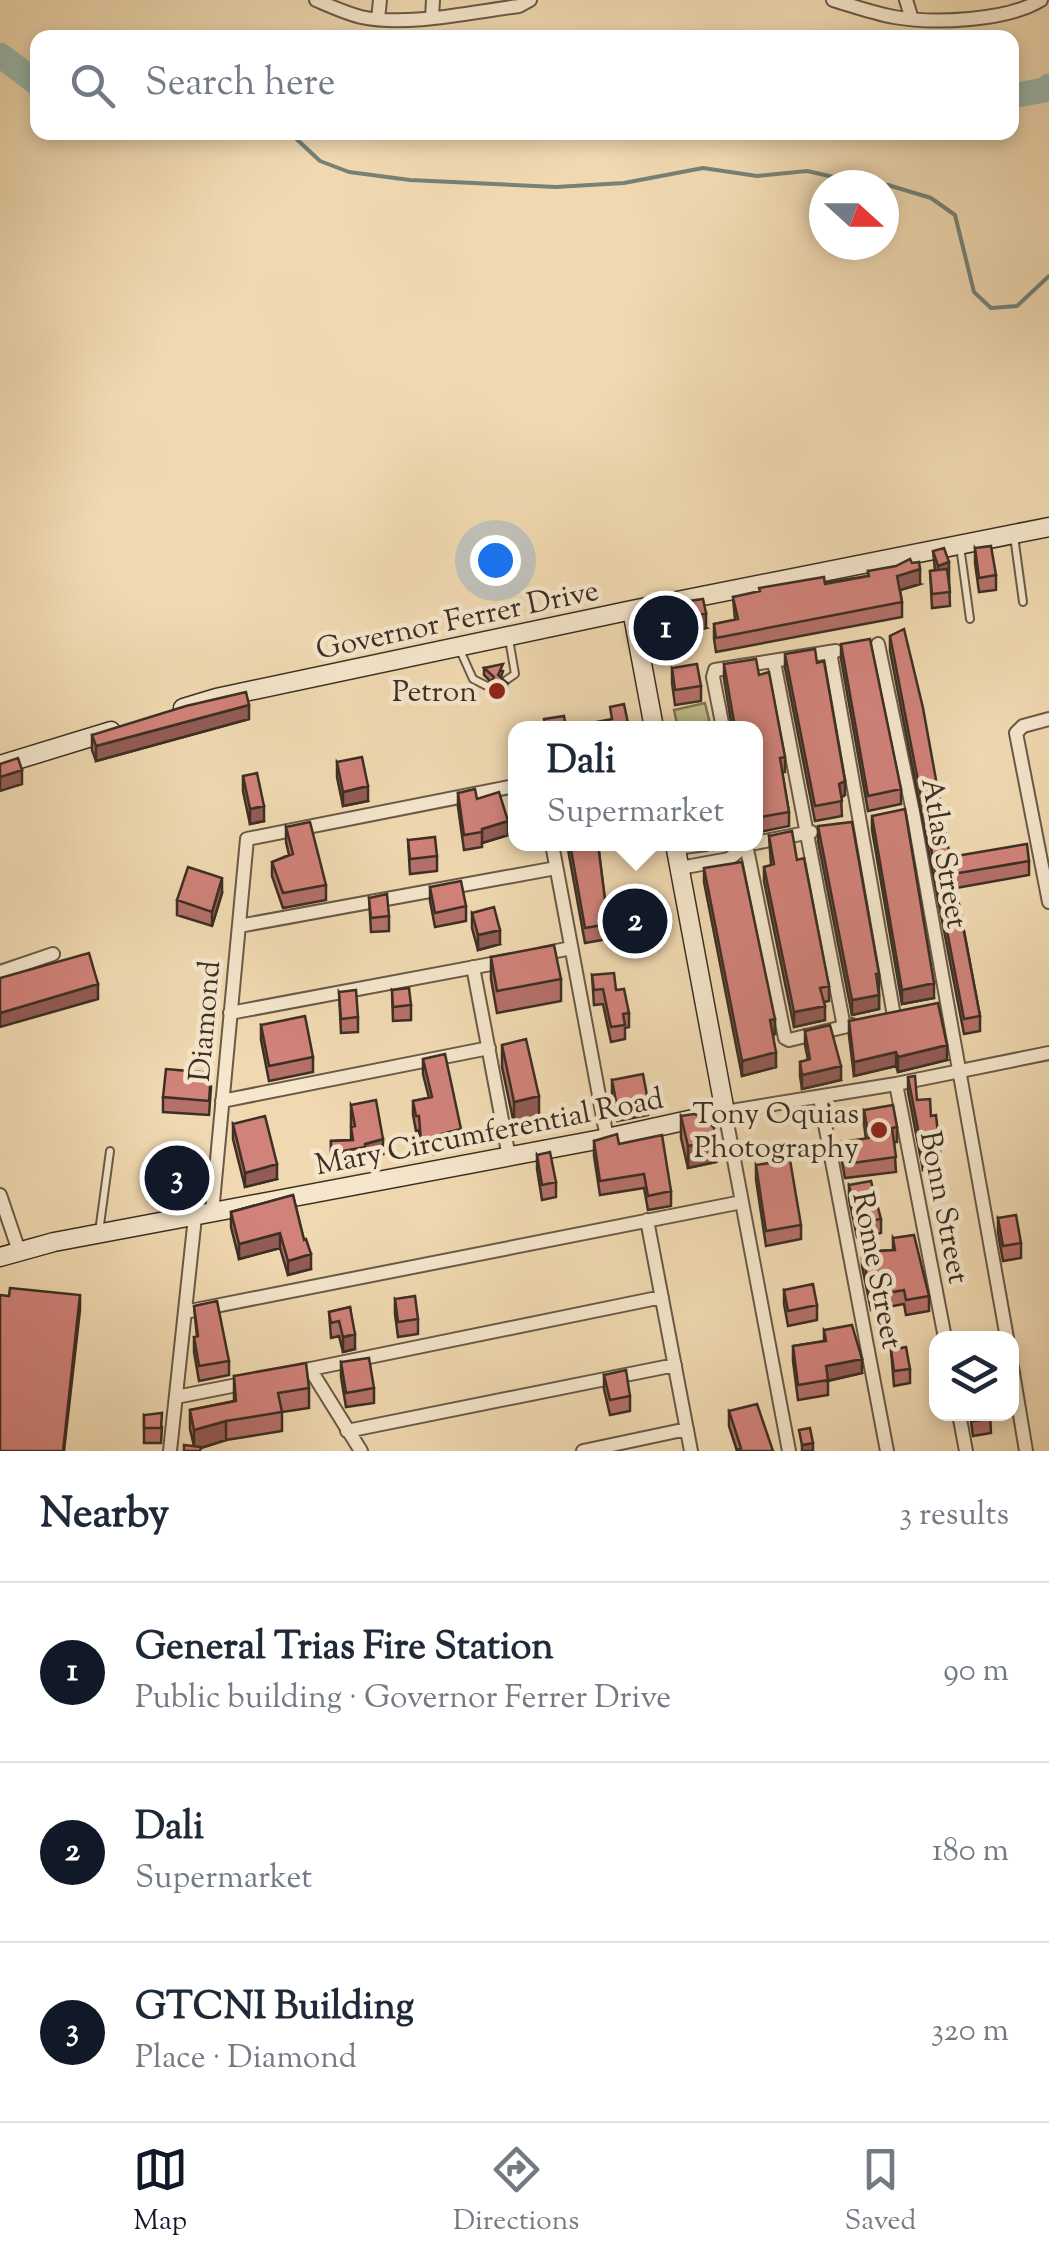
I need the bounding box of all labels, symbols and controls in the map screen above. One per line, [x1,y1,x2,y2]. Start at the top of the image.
search box [30,30,1019,140]
icon: search [65,58,120,113]
text: Search here [145,58,336,112]
north arrow [809,170,899,260]
your location [470,535,521,586]
street label: Governor Ferrer Drive [312,570,603,672]
pin: 1 [634,590,698,666]
place label: Petron [392,672,477,715]
marker: Petron [486,680,508,702]
popup [508,721,763,851]
text: Dali [547,736,616,790]
street label: Atlas Street [908,775,977,932]
text: Supermarket [547,790,724,836]
pin: 2 [602,884,668,958]
street label: Diamond [180,959,233,1084]
street label: Mary Circumferential Road [312,1079,667,1188]
place label: Tony Oquias Photography [692,1094,859,1171]
marker: Tony Oquias Photography [868,1119,890,1141]
street label: Bonn Street [907,1127,978,1287]
pin: 3 [144,1140,210,1216]
street label: Rome Street [839,1188,912,1353]
map controls [929,1331,1019,1421]
button: layers [929,1331,1019,1421]
text: Nearby [40,1486,169,1546]
text: 3 results [899,1493,1009,1539]
text: General Trias Fire Station [135,1622,554,1676]
text: 1 [67,1649,78,1695]
text: 90 m [943,1649,1009,1695]
text: Public building · Governor Ferrer Drive [135,1676,671,1722]
text: Dali [135,1802,204,1856]
text: 2 [65,1829,80,1875]
text: 180 m [932,1829,1009,1875]
text: Supermarket [135,1856,312,1902]
text: GTCNI Building [135,1982,414,2036]
text: 3 [66,2009,79,2055]
text: 320 m [931,2009,1009,2055]
text: Place · Diamond [135,2036,357,2082]
tab: Map [133,2142,188,2242]
tab: Directions [453,2142,579,2242]
tab: Saved [844,2142,916,2242]

